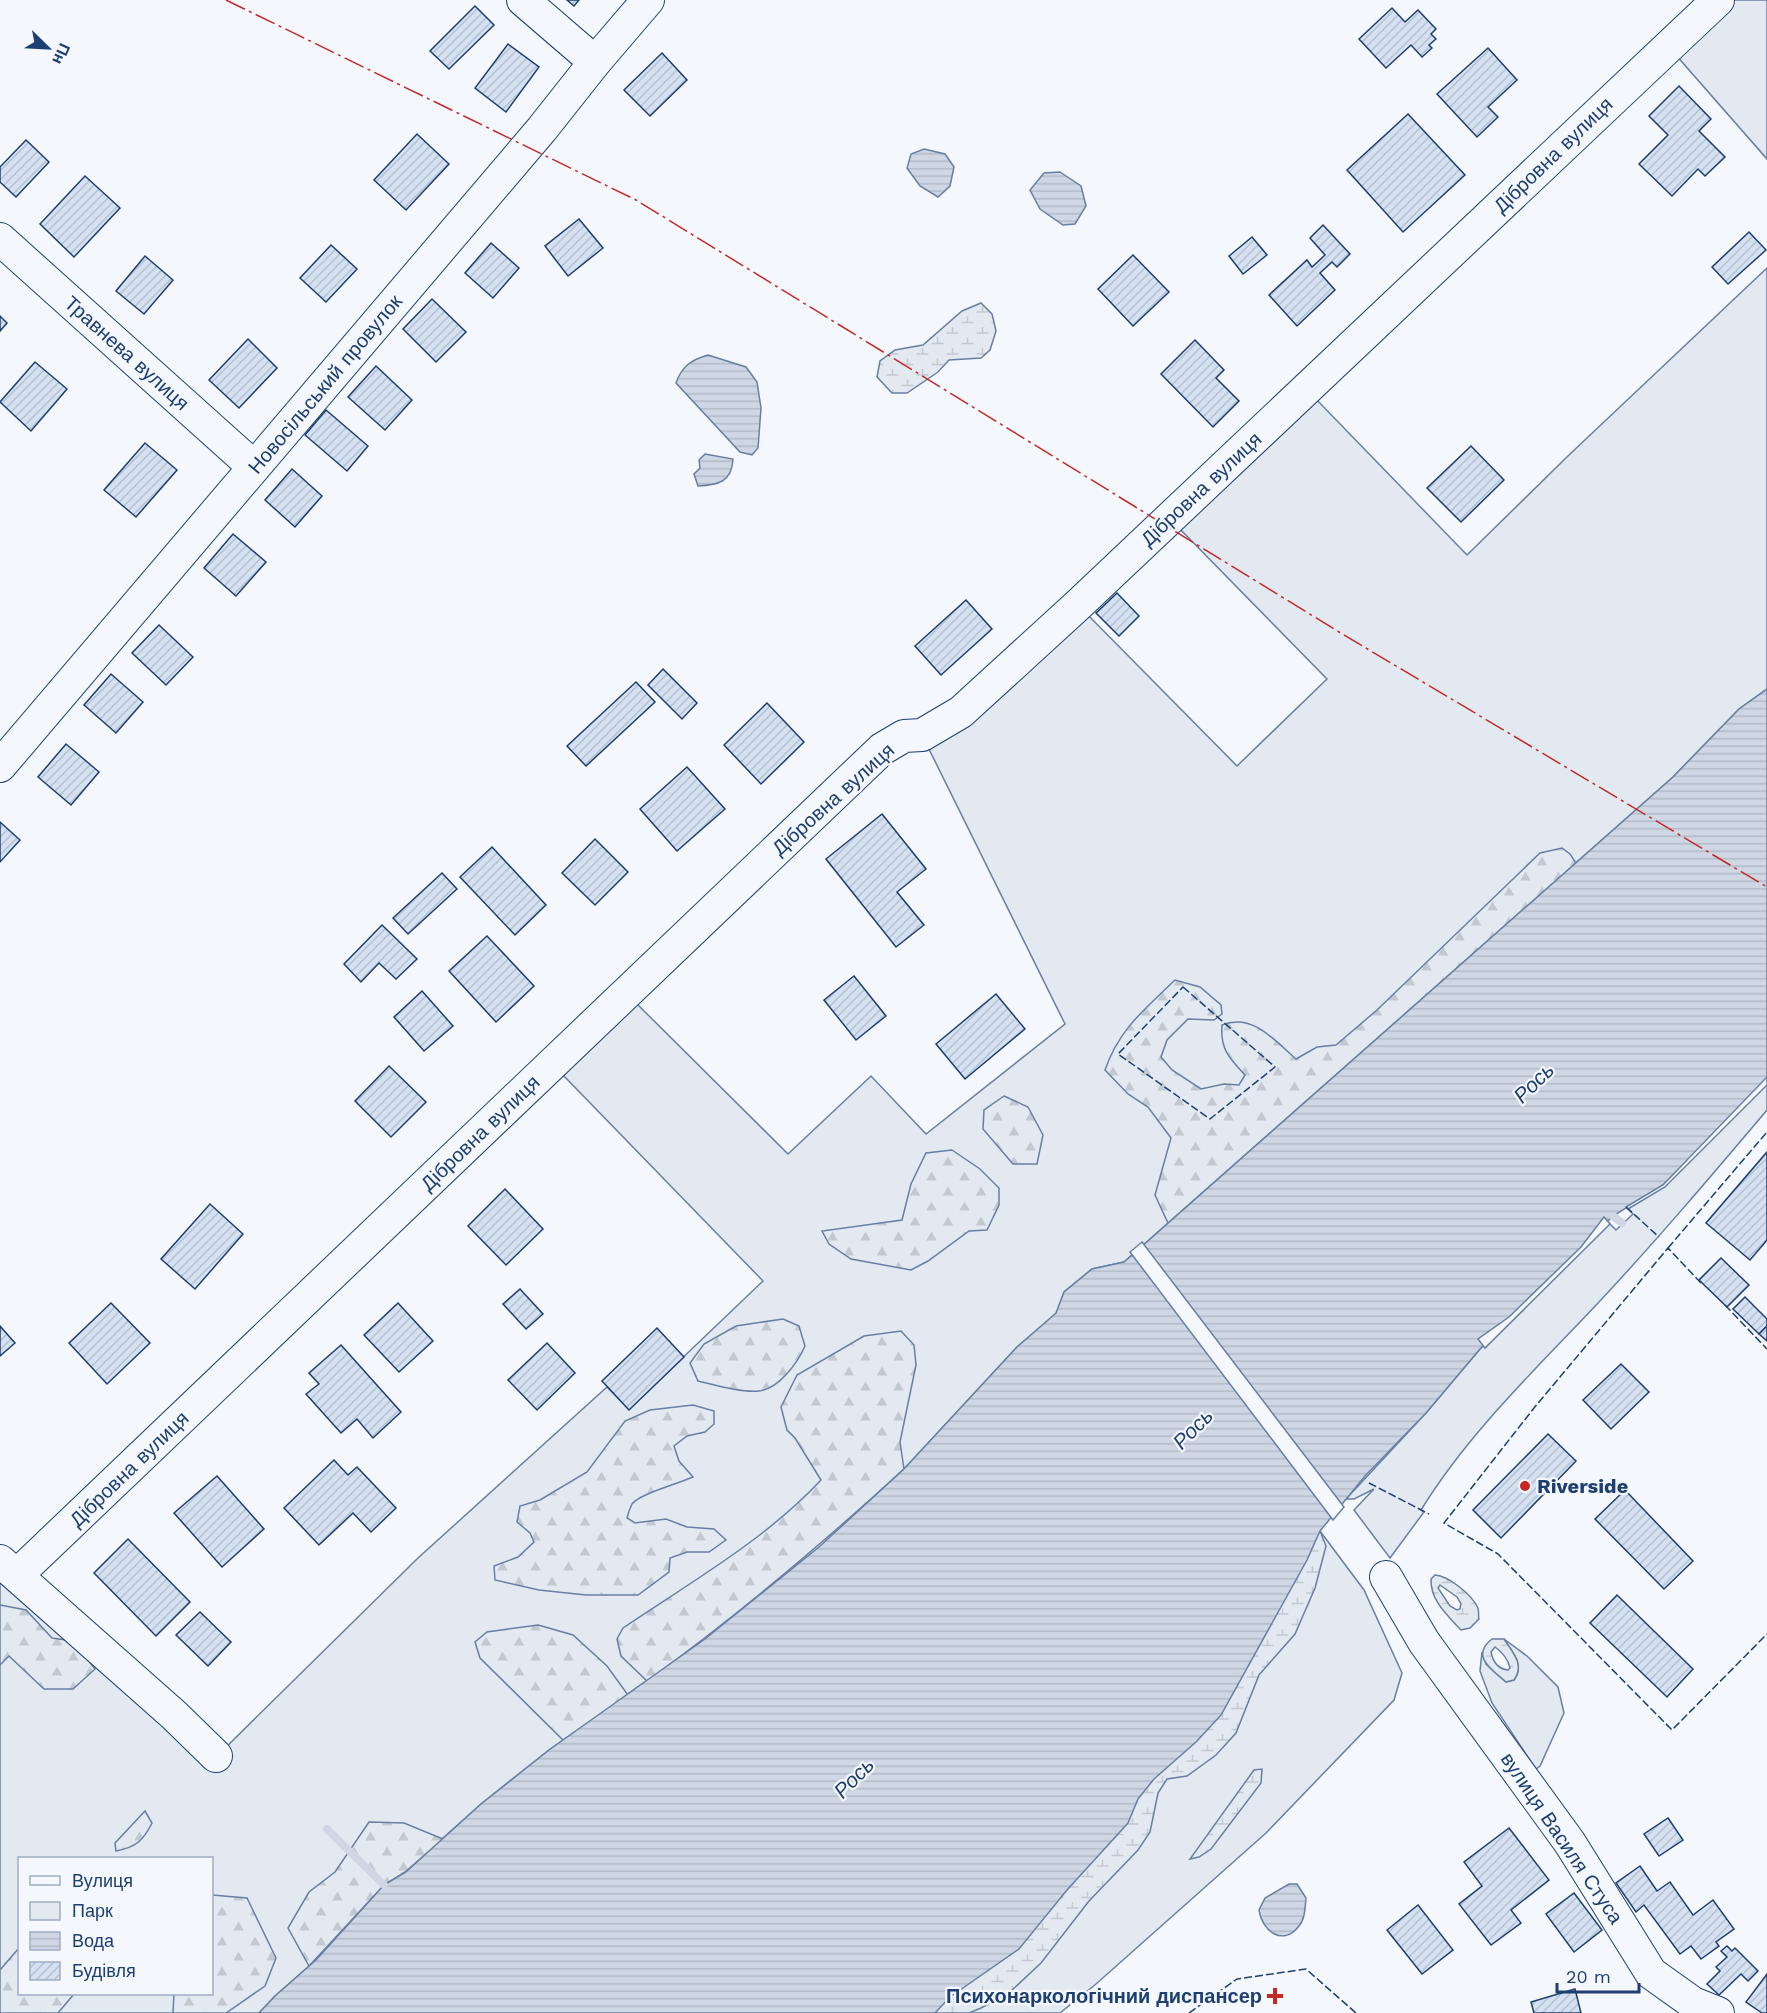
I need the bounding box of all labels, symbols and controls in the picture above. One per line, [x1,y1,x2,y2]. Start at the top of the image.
north arrow [18,18,78,78]
text: Пн [48,40,74,67]
street label: Дібровна вулиця [1488,92,1618,218]
street label: Новосільський провулок [243,289,407,478]
street label: Травнева вулиця [60,291,194,415]
street label: Дібровна вулиця [1136,427,1266,551]
street label: Дібровна вулиця [767,738,899,860]
water label: Рось [1508,1057,1559,1108]
street label: Дібровна вулиця [415,1070,545,1196]
water label: Рось [1167,1403,1218,1454]
street label: Дібровна вулиця [64,1406,194,1532]
place label: Riverside [1537,1474,1628,1498]
marker: Riverside [1518,1479,1532,1493]
street label: вулиця Василя Стуса [1496,1748,1629,1929]
water label: Рось [828,1752,879,1803]
legend [18,1857,213,1995]
text: Вулиця [72,1870,133,1891]
text: Парк [72,1900,113,1921]
text: Вода [72,1930,115,1951]
scale bar [1557,1956,1640,1994]
text: Будівля [72,1960,136,1981]
text: 20 m [1566,1966,1611,1987]
place label: Психонаркологічний диспансер [946,1984,1262,2008]
marker: Психонаркологічний диспансер [1266,1987,1284,2005]

